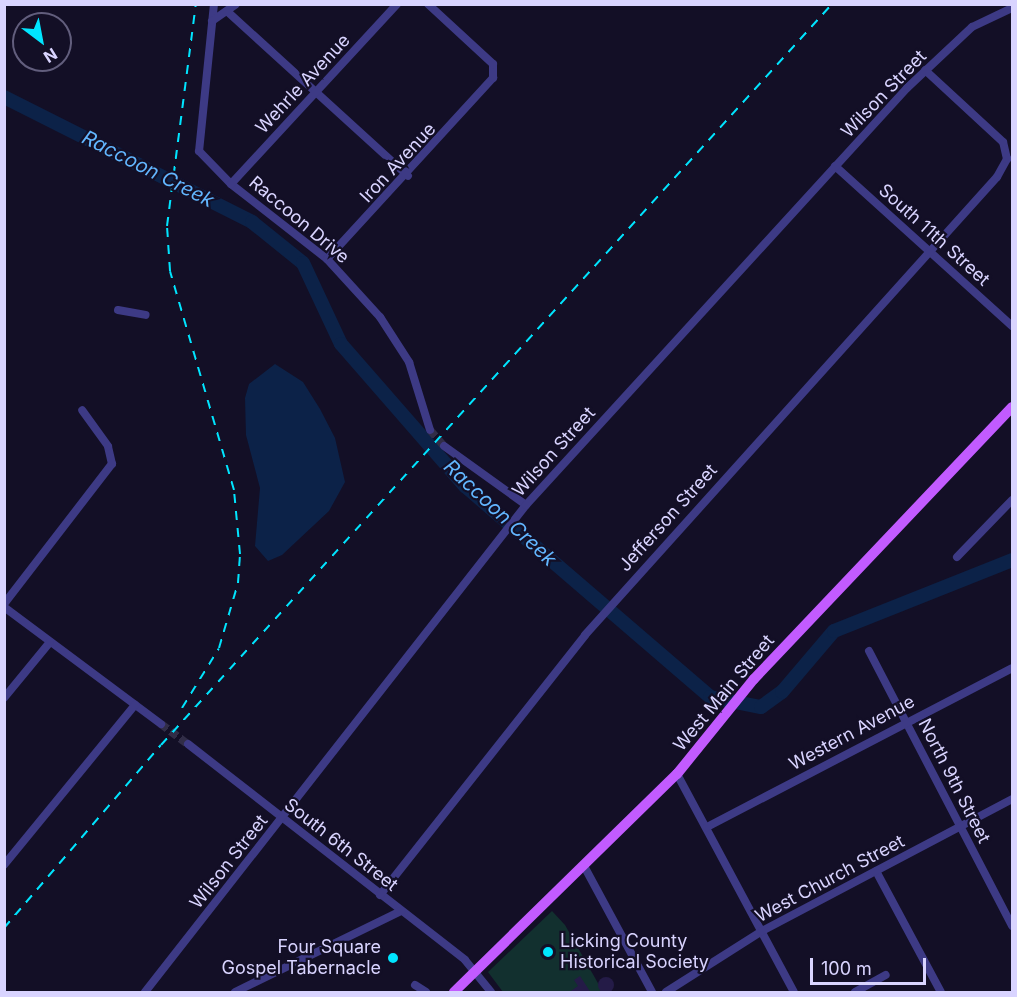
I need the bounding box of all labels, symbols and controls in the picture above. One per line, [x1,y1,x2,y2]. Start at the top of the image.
north arrow [12,12,72,72]
street label: Wehrle Avenue [251,30,355,138]
text: N [40,44,61,67]
street label: Wilson Street [837,46,931,142]
street label: Iron Avenue [356,119,440,207]
water label: Raccoon Creek [78,125,218,213]
street label: Raccoon Drive [245,172,353,268]
street label: South 11th Street [874,180,994,290]
street label: Wilson Street [508,403,600,501]
water label: Raccoon Creek [439,455,561,571]
street label: Jefferson Street [614,460,722,576]
street label: West Main Street [669,631,779,755]
street label: Western Avenue [786,691,918,775]
street label: North 9th Street [913,715,995,847]
street label: South 6th Street [280,794,402,896]
street label: Wilson Street [186,811,272,913]
street label: West Church Street [752,831,908,927]
place label: Licking County Historical Society [560,931,709,974]
place label: Four Square Gospel Tabernacle [221,937,381,980]
marker: Licking County Historical Society [541,945,555,959]
scale bar [813,946,928,984]
marker: Four Square Gospel Tabernacle [386,951,400,965]
text: 100 m [821,958,872,979]

